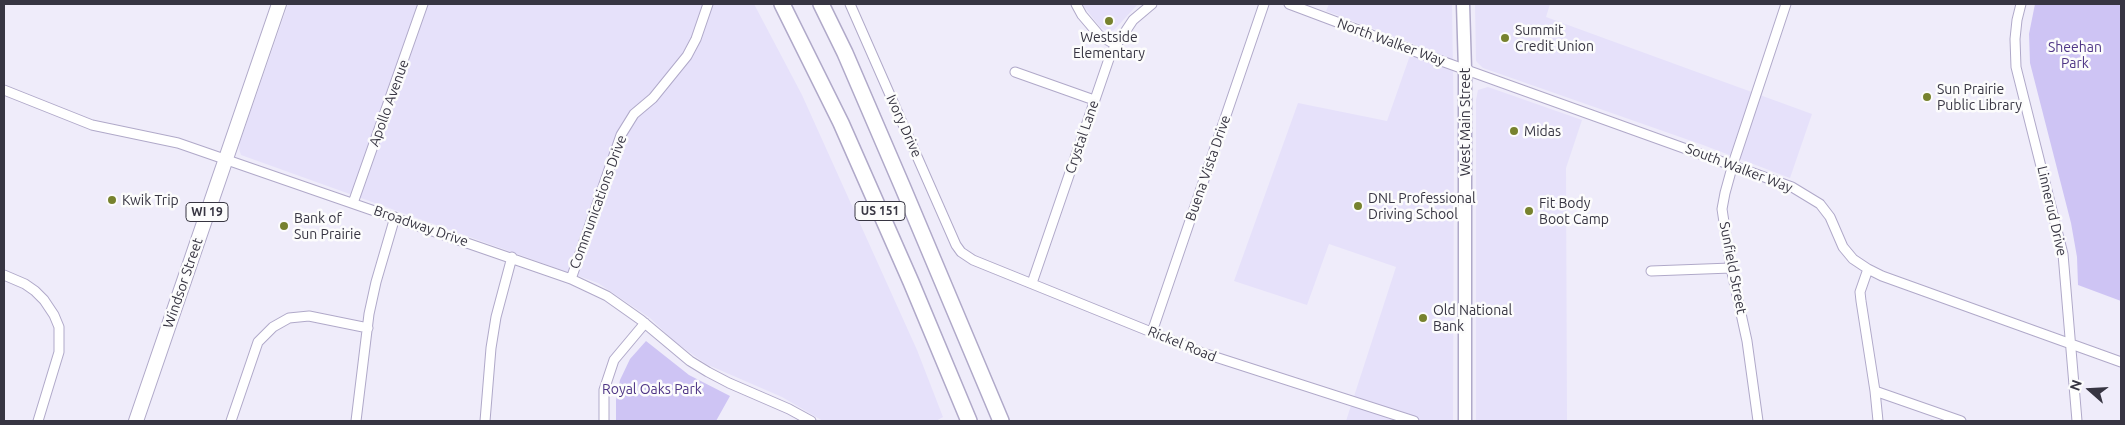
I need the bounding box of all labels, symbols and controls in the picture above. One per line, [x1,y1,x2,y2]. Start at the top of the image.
marker: Westside Elementary [1103,15,1115,27]
street label: North Walker Way [1335,15,1447,69]
place label: Summit Credit Union [1515,22,1594,54]
place label: Westside Elementary [1073,29,1145,62]
marker: Summit Credit Union [1499,32,1511,44]
park label: Sheehan Park [2048,39,2102,72]
street label: Apollo Avenue [365,57,413,149]
street label: West Main Street [1457,68,1473,176]
place label: Sun Prairie Public Library [1937,81,2022,114]
marker: Sun Prairie Public Library [1921,91,1933,103]
street label: Ivory Drive [883,92,925,160]
street label: Crystal Lane [1062,98,1102,176]
street label: Buena Vista Drive [1182,113,1234,223]
place label: Midas [1524,123,1561,139]
marker: Midas [1508,125,1520,137]
street label: Communications Drive [566,133,630,271]
street label: South Walker Way [1683,140,1795,196]
street label: Linnerud Drive [2033,164,2071,258]
place label: DNL Professional Driving School [1368,190,1476,222]
place label: Kwik Trip [122,192,179,208]
marker: Kwik Trip [106,194,118,206]
place label: Fit Body Boot Camp [1539,195,1609,228]
marker: DNL Professional Driving School [1352,200,1364,212]
road number: WI 19 [186,202,228,222]
street label: Broadway Drive [372,202,470,250]
road number: US 151 [855,202,905,220]
marker: Fit Body Boot Camp [1523,205,1535,217]
place label: Bank of Sun Prairie [294,210,361,242]
marker: Bank of Sun Prairie [278,220,290,232]
street label: Sunfield Street [1716,220,1750,316]
street label: Windsor Street [160,236,206,330]
place label: Old National Bank [1433,302,1512,334]
marker: Old National Bank [1417,312,1429,324]
street label: Rickel Road [1145,323,1219,365]
north arrow [2065,365,2115,415]
text: N [2067,378,2085,393]
park label: Royal Oaks Park [602,381,702,397]

